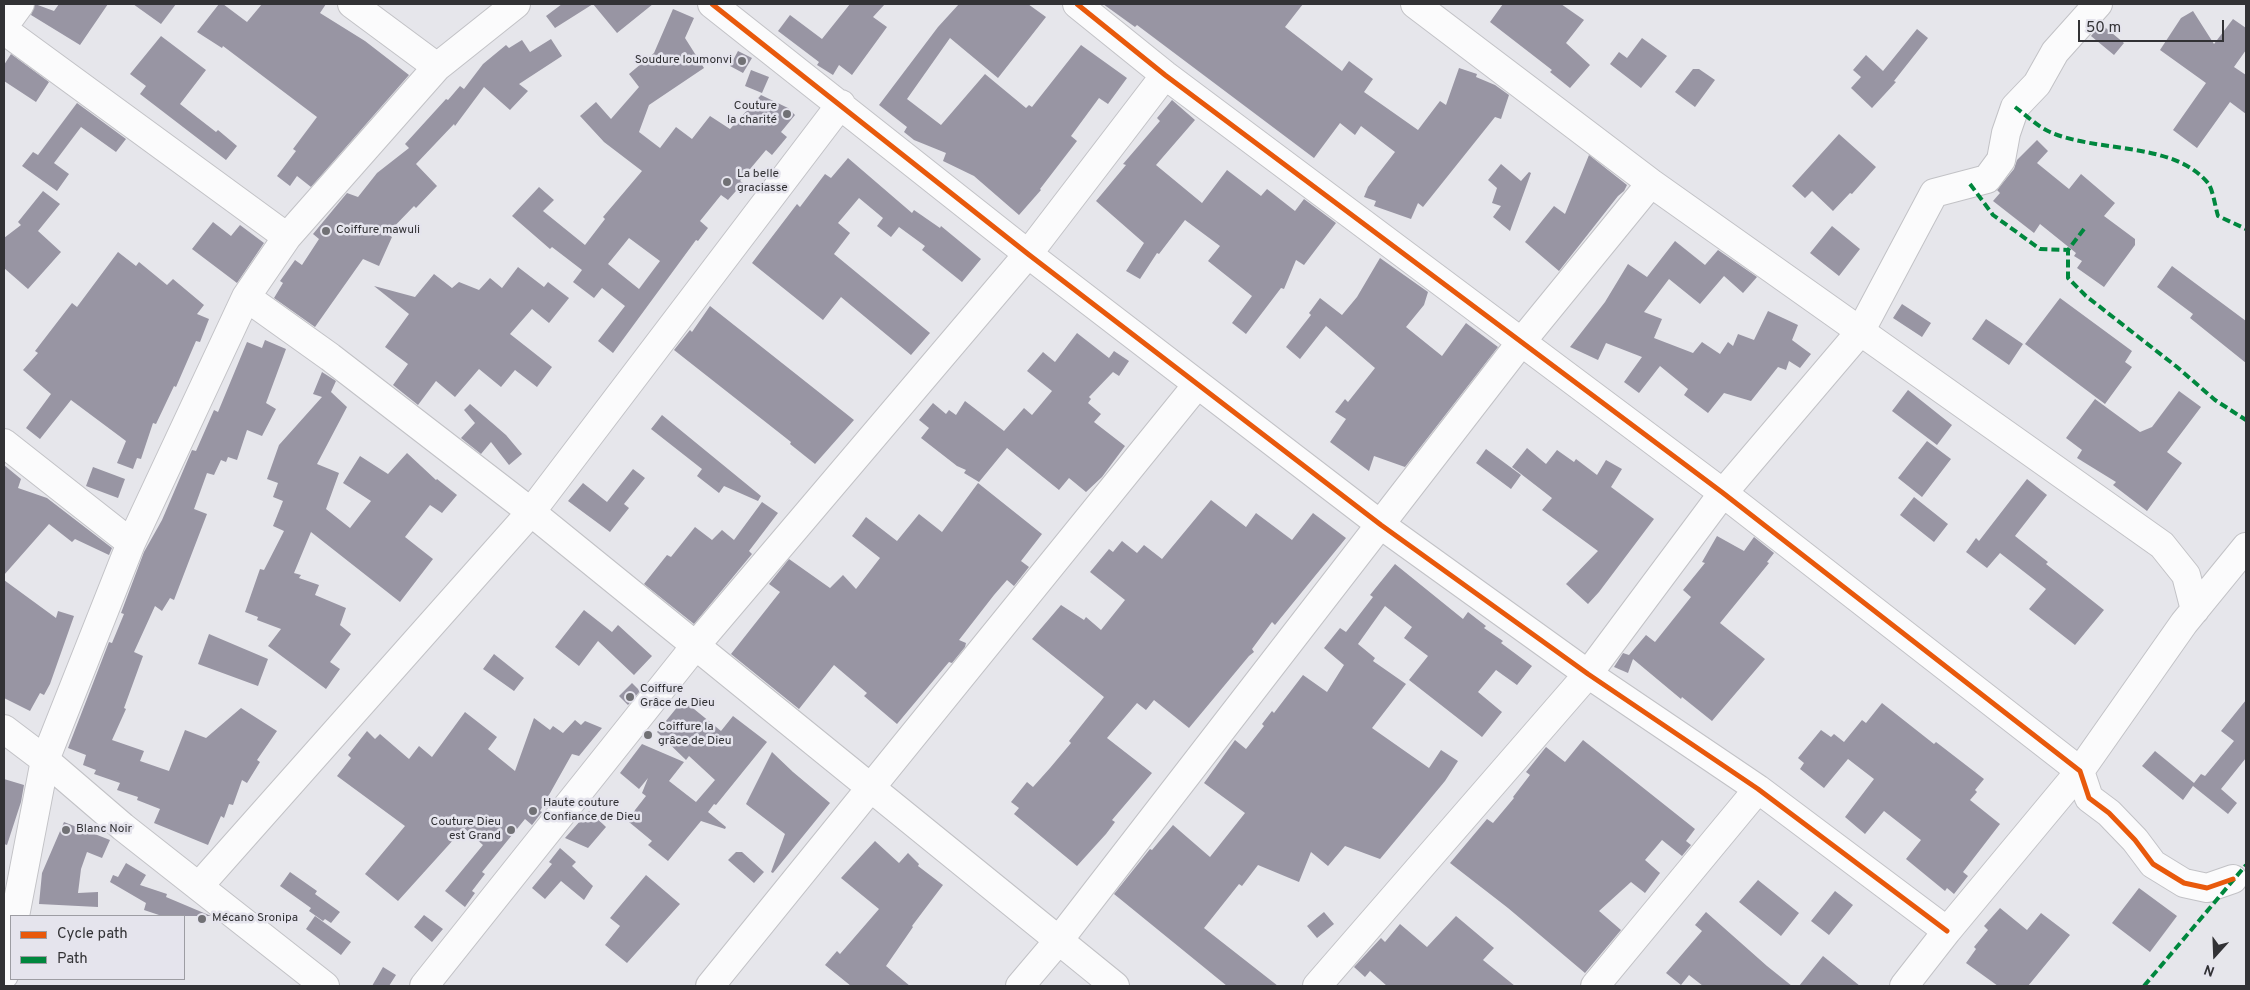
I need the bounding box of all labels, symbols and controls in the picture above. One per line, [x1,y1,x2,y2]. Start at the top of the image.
scale bar [2080,10,2226,42]
text: 50 m [2086,19,2121,38]
place label: Soudure loumonvi [635,54,732,68]
marker: Soudure loumonvi [736,55,748,67]
place label: Couture la charité [727,100,777,128]
marker: Couture la charité [781,108,793,120]
place label: La belle graciasse [737,168,788,196]
marker: La belle graciasse [721,176,733,188]
place label: Coiffure mawuli [336,224,420,238]
marker: Coiffure mawuli [320,225,332,237]
place label: Coiffure Grâce de Dieu [640,683,715,711]
marker: Coiffure Grâce de Dieu [624,691,636,703]
place label: Coiffure la grâce de Dieu [658,721,731,749]
marker: Coiffure la grâce de Dieu [642,729,654,741]
place label: Haute couture Confiance de Dieu [543,797,640,825]
marker: Haute couture Confiance de Dieu [527,805,539,817]
place label: Couture Dieu est Grand [431,816,501,844]
place label: Blanc Noir [76,823,132,837]
marker: Blanc Noir [60,824,72,836]
marker: Couture Dieu est Grand [505,824,517,836]
place label: Mécano Sronipa [212,912,298,926]
marker: Mécano Sronipa [196,913,208,925]
legend [10,915,185,980]
text: Cycle path [57,925,128,944]
north arrow [2190,930,2240,980]
text: Path [57,950,88,969]
text: N [2202,960,2217,979]

